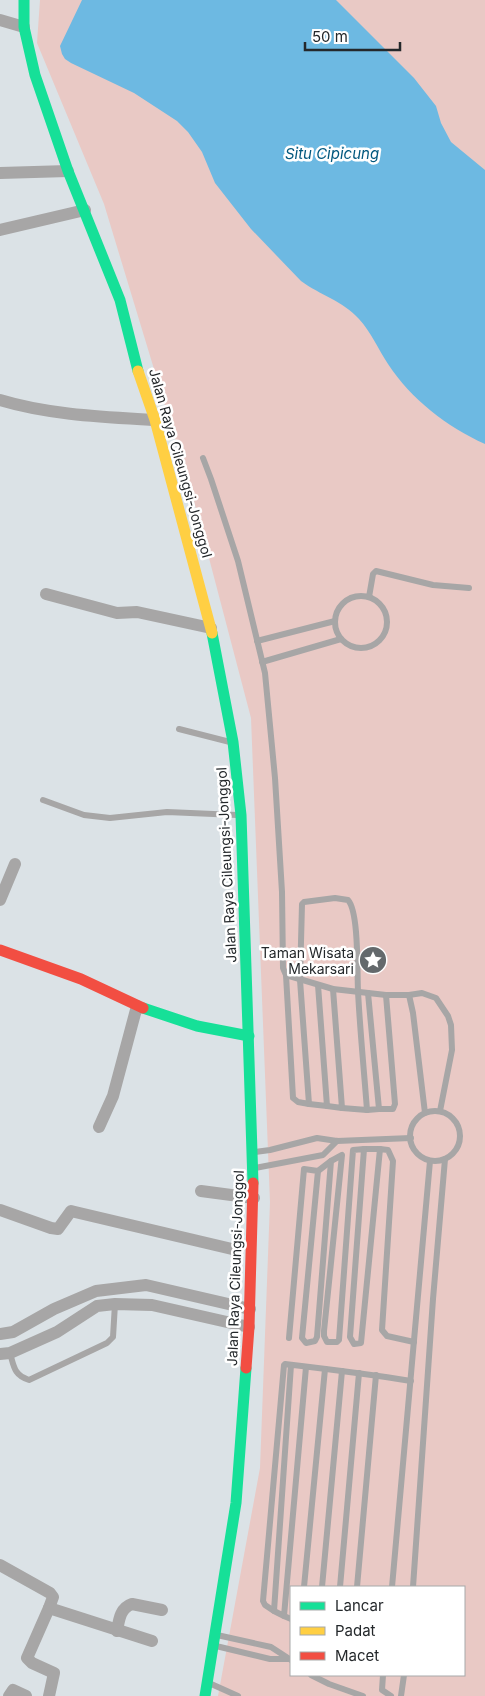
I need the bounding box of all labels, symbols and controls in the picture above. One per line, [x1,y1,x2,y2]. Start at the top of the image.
scale bar [305,20,400,52]
text: 50 m [312,27,348,46]
water label: Situ Cipicung [285,144,379,163]
street label: Jalan Raya Cileungsi-Jonggol [146,366,216,560]
street label: Jalan Raya Cileungsi-Jonggol [212,767,240,963]
place label: Taman Wisata Mekarsari [261,944,354,977]
place icon: Taman Wisata Mekarsari [358,945,388,975]
street label: Jalan Raya Cileungsi-Jonggol [223,1170,247,1366]
legend [290,1586,465,1676]
text: Lancar [335,1596,384,1615]
text: Padat [335,1621,376,1640]
text: Macet [335,1646,379,1665]

